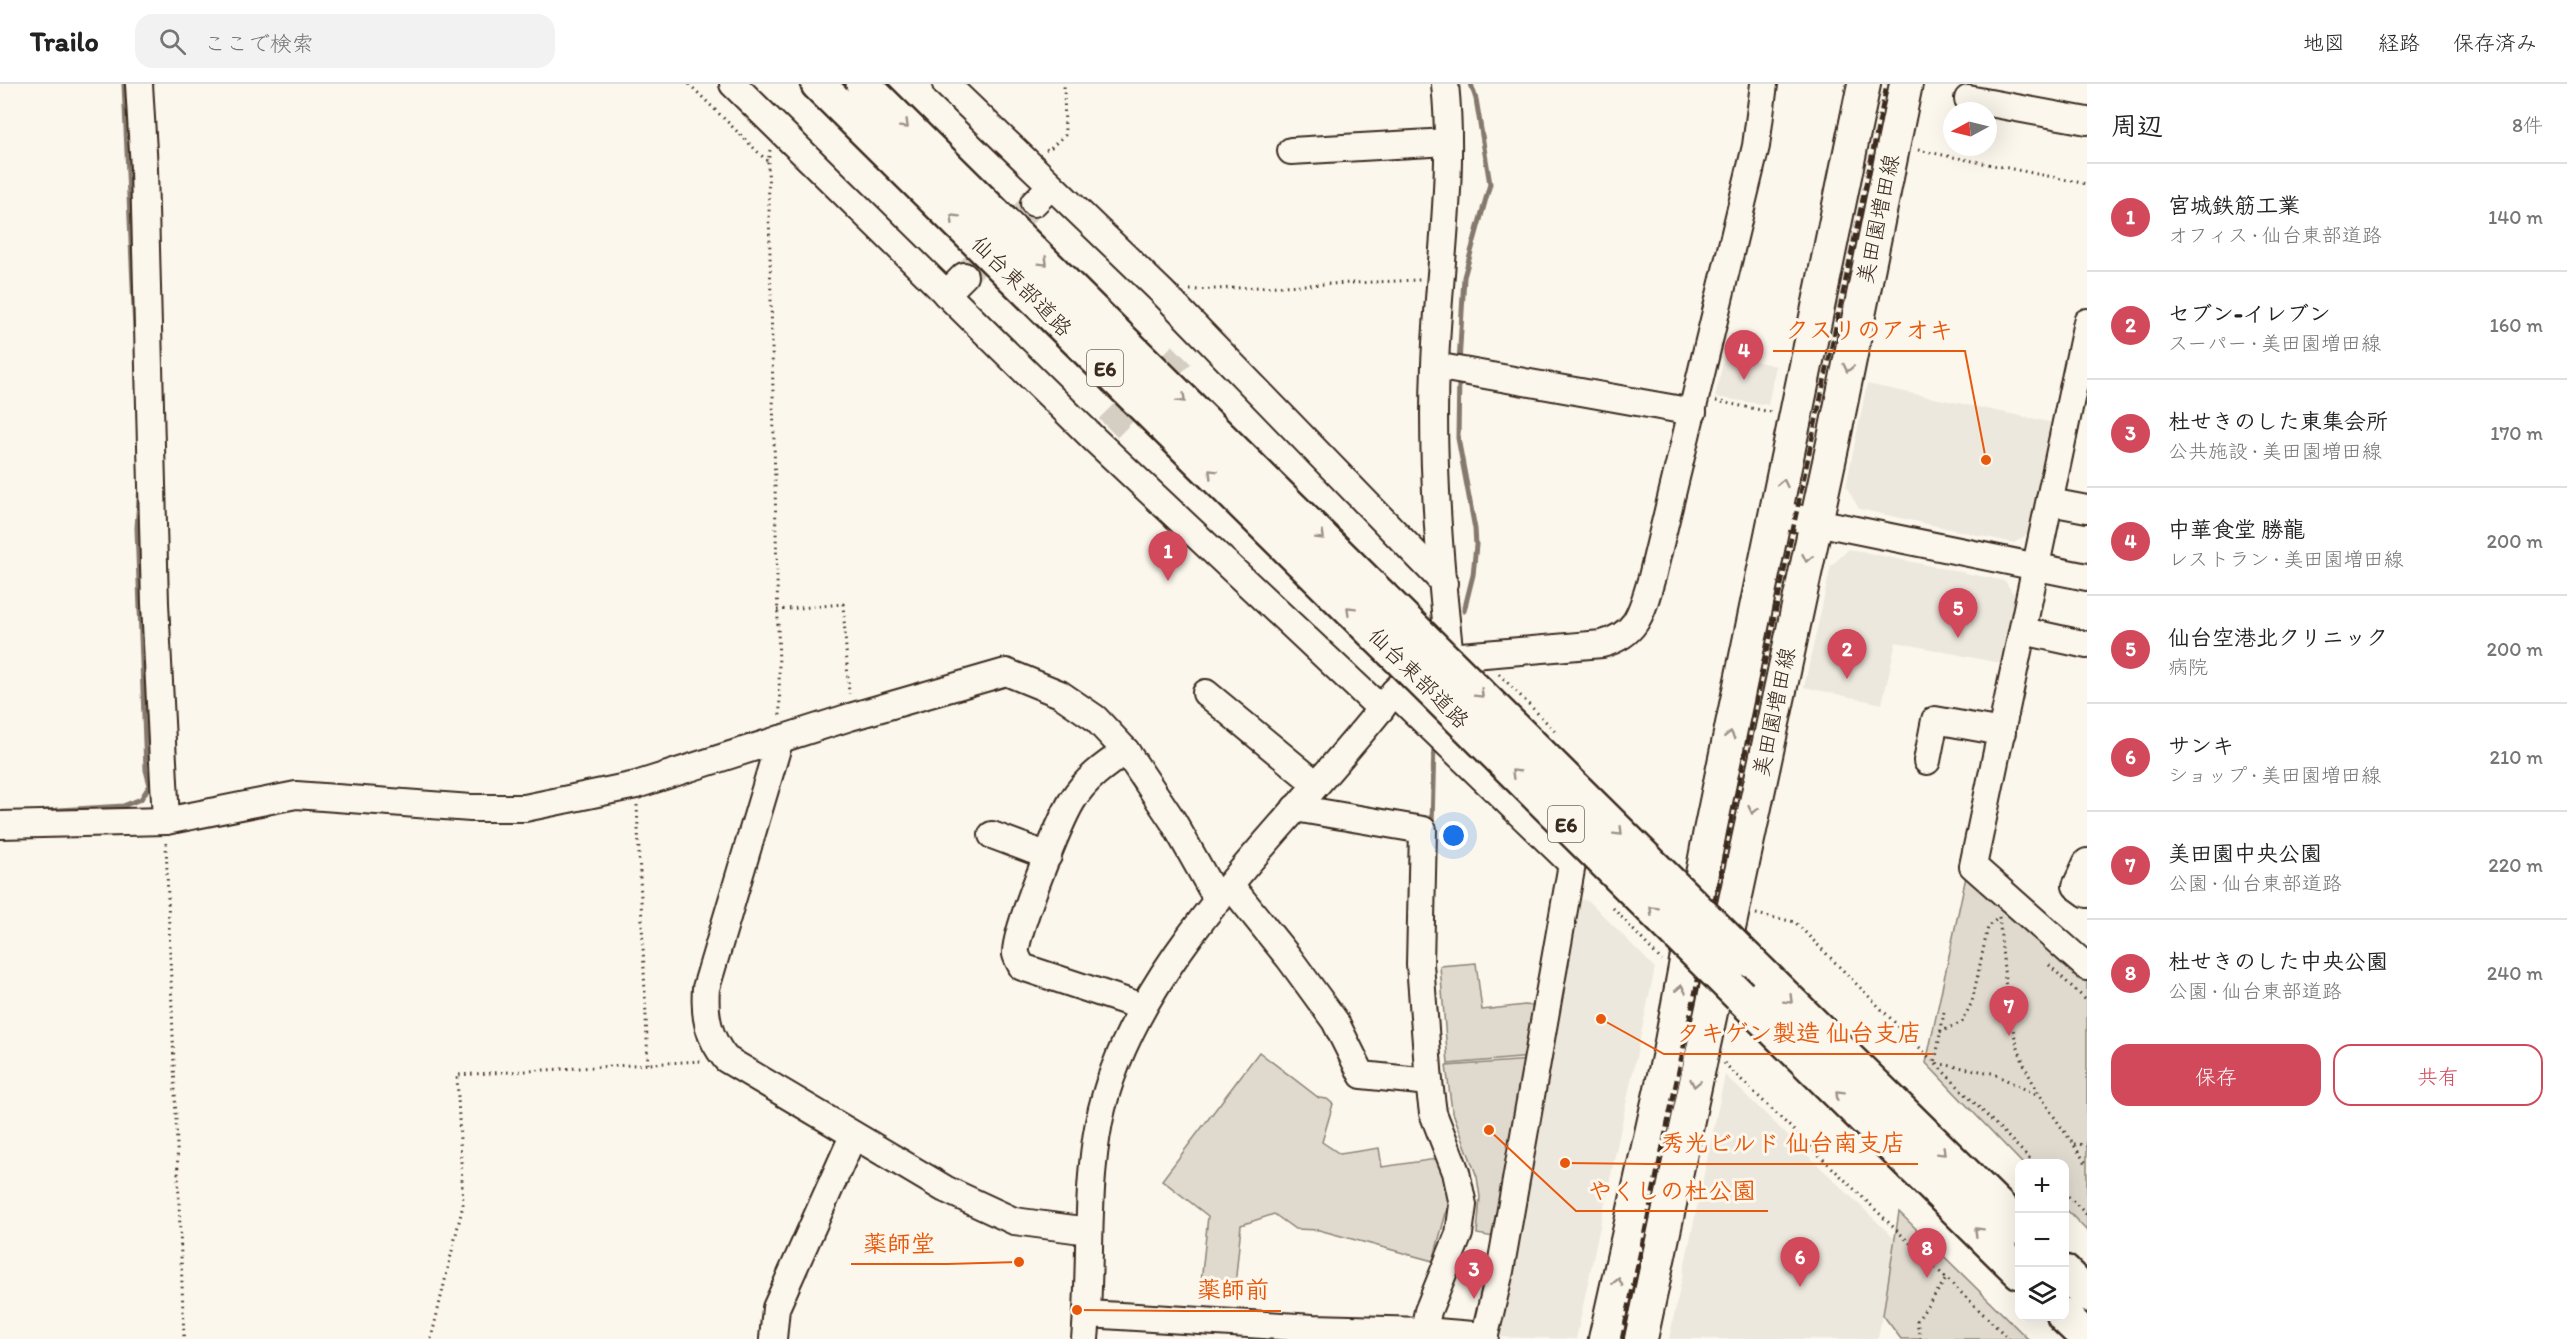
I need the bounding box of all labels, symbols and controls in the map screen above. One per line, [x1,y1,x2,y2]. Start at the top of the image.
search box [135,14,555,68]
text: Trailo [30,24,99,58]
icon: search [156,25,189,58]
text: ここで検索 [204,30,314,57]
text: 地図 [2303,30,2345,55]
text: 経路 [2378,30,2420,55]
text: 保存済み [2453,30,2537,55]
north arrow [1943,102,1997,156]
text: 周辺 [2111,110,2163,142]
text: 8件 [2512,113,2543,137]
one-way arrow [898,119,909,129]
street label: 美田園増田線 [1851,152,1905,286]
text: 宮城鉄筋工業 [2168,192,2300,219]
text: 1 [2126,205,2135,229]
text: 140 m [2488,205,2543,229]
one-way arrow [950,214,960,225]
text: オフィス · 仙台東部道路 [2168,223,2382,247]
street label: 仙台東部道路 [966,230,1078,342]
one-way arrow [1036,255,1047,266]
text: セブン-イレブン [2168,300,2331,327]
callout: クスリのアオキ [1773,309,1965,351]
text: 2 [2125,313,2136,337]
text: 160 m [2490,313,2543,337]
text: クスリのアオキ [1785,315,1953,344]
pin: 4 [1724,330,1764,380]
text: スーパー · 美田園増田線 [2168,331,2381,355]
road number: E6 [1087,350,1123,386]
one-way arrow [1842,362,1855,372]
one-way arrow [1175,392,1186,403]
text: 杜せきのした東集会所 [2168,408,2388,435]
text: 3 [2125,421,2136,445]
text: 170 m [2490,421,2543,445]
text: 公共施設 · 美田園増田線 [2168,439,2382,463]
one-way arrow [1208,470,1219,481]
one-way arrow [1776,478,1789,488]
text: 中華食堂 勝龍 [2168,516,2305,543]
one-way arrow [1313,529,1324,540]
text: 4 [2124,529,2137,553]
text: 200 m [2487,529,2543,553]
pin: 1 [1148,532,1188,581]
text: レストラン · 美田園増田線 [2168,547,2403,571]
one-way arrow [1801,553,1814,563]
pin: 5 [1938,588,1978,638]
one-way arrow [1347,607,1358,618]
street label: 仙台東部道路 [1363,622,1475,734]
text: 仙台空港北クリニック [2168,624,2388,651]
pin: 2 [1828,630,1866,679]
text: 5 [2125,637,2136,661]
text: 200 m [2487,637,2543,661]
street label: 美田園増田線 [1747,645,1801,779]
text: 病院 [2168,655,2208,679]
one-way arrow [1473,687,1484,698]
one-way arrow [1723,731,1736,741]
text: サンキ [2168,732,2234,759]
text: 6 [2125,745,2136,769]
text: 210 m [2490,745,2543,769]
text: ショップ · 美田園増田線 [2168,763,2381,787]
one-way arrow [1511,769,1521,780]
one-way arrow [1747,805,1760,815]
road number: E6 [1548,806,1584,842]
your location [1439,821,1468,850]
one-way arrow [1611,824,1622,835]
text: 美田園中央公園 [2168,840,2322,867]
text: 7 [2126,853,2135,877]
text: 220 m [2488,853,2543,877]
text: 公園 · 仙台東部道路 [2168,871,2342,895]
one-way arrow [1650,907,1661,918]
text: 杜せきのした中央公園 [2168,948,2388,975]
text: 8 [2125,961,2136,985]
text: 240 m [2487,961,2543,985]
text: 公園 · 仙台東部道路 [2168,979,2342,1003]
one-way arrow [1674,984,1687,994]
pin: 7 [1990,986,2028,1036]
one-way arrow [1781,992,1792,1003]
callout: タキゲン製造 仙台支店 [1664,1012,1933,1054]
text: タキゲン製造 仙台支店 [1676,1018,1922,1047]
button: 保存 [2111,1044,2321,1106]
button: 共有 [2333,1044,2543,1106]
one-way arrow [1689,1078,1702,1088]
one-way arrow [1836,1090,1847,1101]
callout: 秀光ビルド 仙台南支店 [1649,1122,1918,1164]
text: 秀光ビルド 仙台南支店 [1661,1128,1905,1157]
one-way arrow [1935,1144,1946,1155]
map controls [2015,1159,2069,1321]
button: + [2015,1159,2069,1213]
callout: やくしの杜公園 [1576,1169,1768,1211]
text: やくしの杜公園 [1588,1176,1756,1205]
button: − [2015,1213,2069,1267]
callout: 薬師堂 [851,1222,947,1264]
one-way arrow [1974,1227,1985,1238]
pin: 8 [1908,1228,1946,1278]
text: 薬師堂 [863,1229,935,1258]
pin: 6 [1780,1238,1820,1287]
pin: 3 [1454,1250,1494,1299]
button: layers [2015,1267,2069,1321]
callout: 薬師前 [1185,1269,1281,1311]
text: 薬師前 [1197,1275,1269,1304]
one-way arrow [1611,1277,1624,1287]

